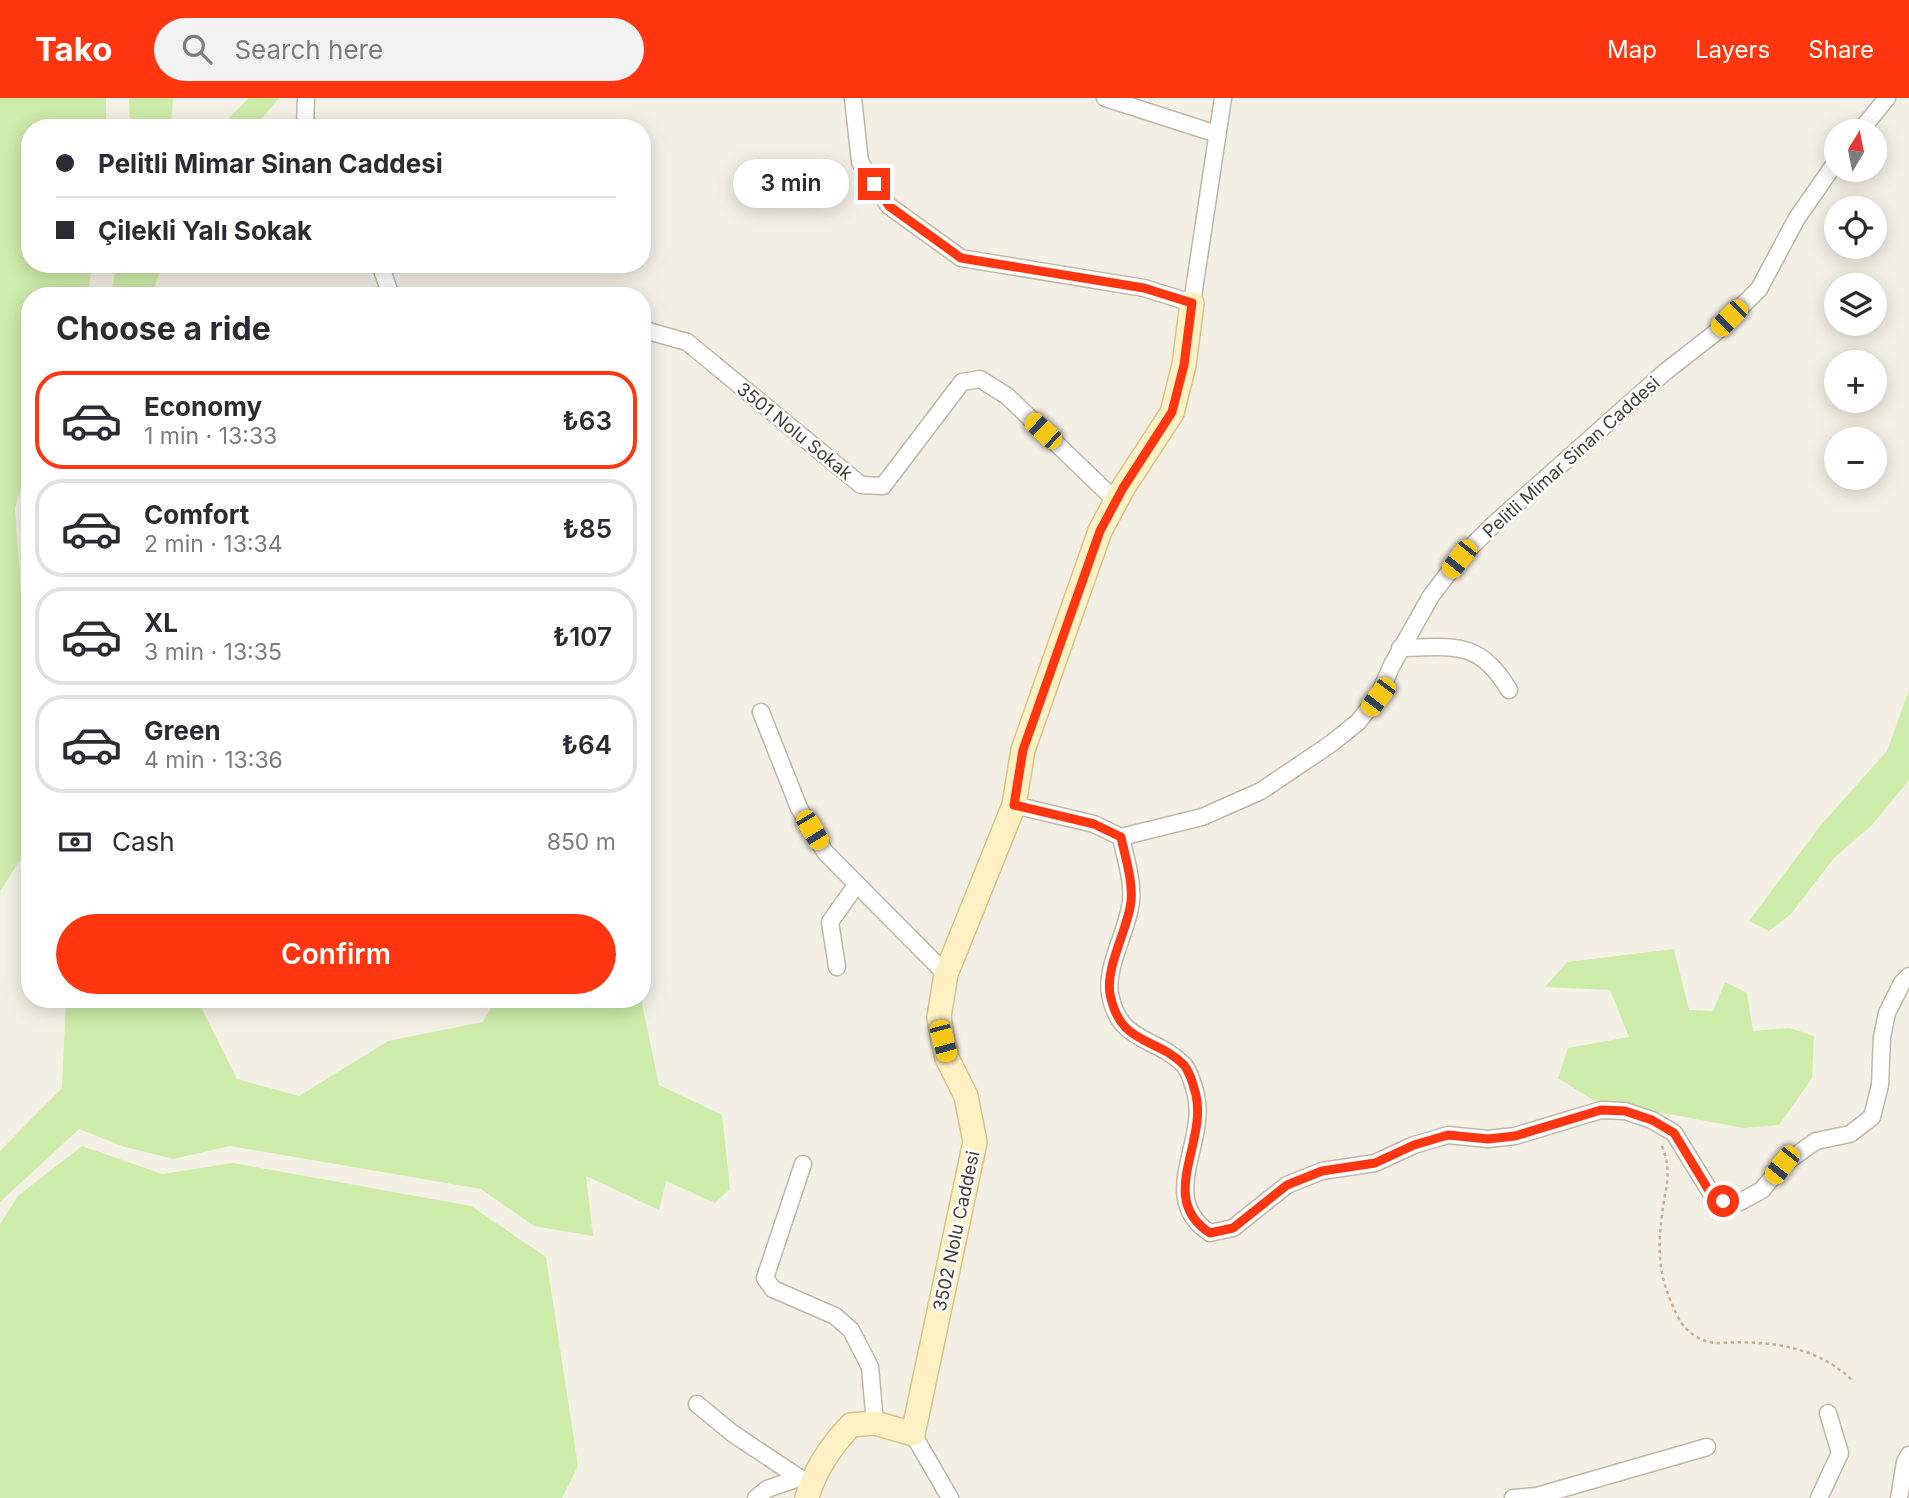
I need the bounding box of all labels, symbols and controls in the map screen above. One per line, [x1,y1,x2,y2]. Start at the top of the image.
search box [154,18,644,81]
text: Tako [35,29,112,69]
icon: search [178,30,216,68]
text: Search here [234,34,383,65]
text: Map [1607,35,1657,64]
text: Layers [1695,35,1770,64]
text: Share [1808,35,1874,64]
north arrow [1824,119,1886,182]
map controls [1824,119,1887,490]
text: Pelitli Mimar Sinan Caddesi [98,148,443,179]
callout: 3 min [734,160,850,208]
route end [858,168,890,200]
text: 3 min [760,169,822,197]
button: locate [1824,196,1887,259]
text: Çilekli Yalı Sokak [98,215,312,246]
button: layers [1824,273,1887,336]
car [1707,296,1752,340]
text: Choose a ride [56,309,271,348]
button: + [1824,350,1887,413]
street label: Pelitli Mimar Sinan Caddesi [1478,372,1664,542]
street label: 3501 Nolu Sokak [733,378,857,484]
icon: car [60,389,123,452]
text: Economy [144,391,262,422]
text: ₺63 [563,405,612,436]
car [1021,409,1066,453]
text: 1 min · 13:33 [144,422,277,450]
button: − [1824,427,1887,490]
icon: car [60,497,123,560]
text: Comfort [144,499,249,530]
text: ₺85 [563,513,612,544]
text: 2 min · 13:34 [144,530,283,558]
car [1438,536,1481,582]
icon: car [60,605,123,668]
text: XL [144,607,178,638]
text: ₺107 [553,621,612,652]
text: 3 min · 13:35 [144,638,282,666]
car [1357,674,1400,720]
icon: car [60,713,123,776]
text: Green [144,715,221,746]
text: ₺64 [562,729,612,760]
text: 4 min · 13:36 [144,746,283,774]
car [793,807,832,853]
icon: cash [56,823,94,861]
text: Cash [112,826,175,857]
text: 850 m [547,828,616,856]
button: Confirm [56,914,616,994]
car [928,1018,959,1064]
car [1761,1142,1804,1188]
street label: 3502 Nolu Caddesi [929,1149,983,1313]
route start [1707,1185,1739,1217]

